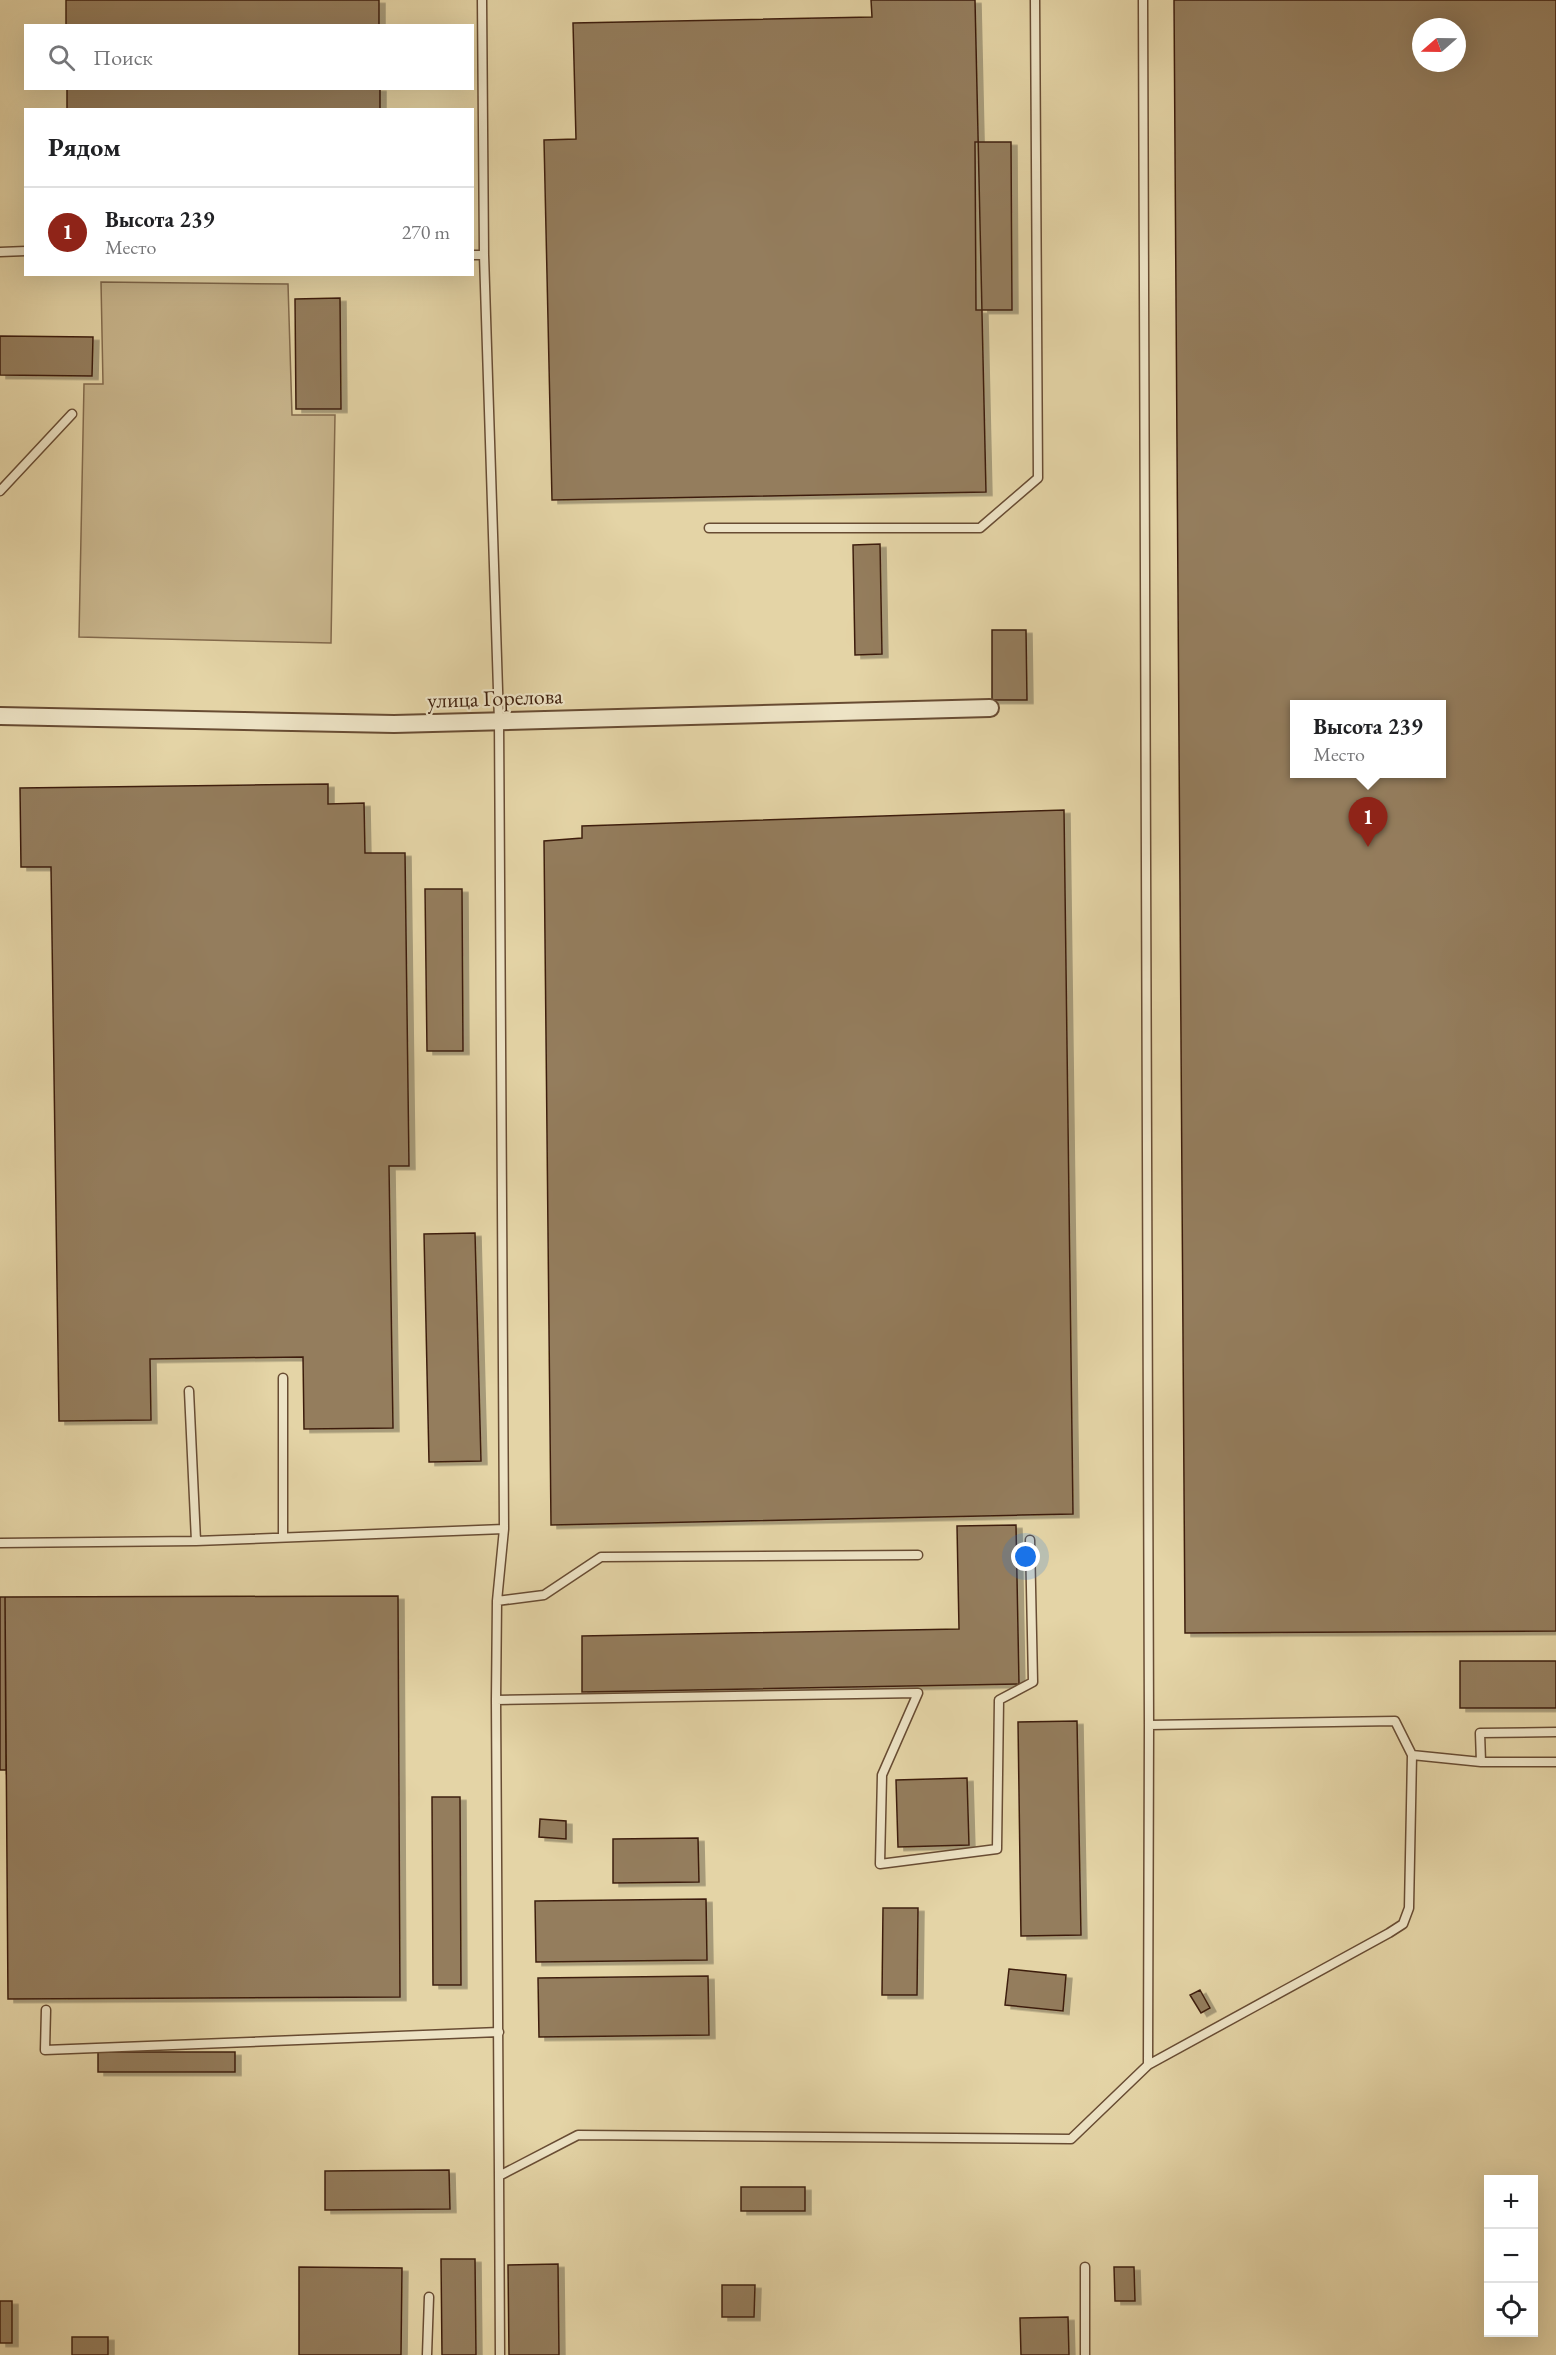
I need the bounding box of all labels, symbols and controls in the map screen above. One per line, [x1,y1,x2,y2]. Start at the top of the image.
north arrow [1412,18,1466,72]
search box [24,24,474,90]
icon: search [45,41,78,74]
text: Поиск [93,43,153,72]
text: Рядом [48,130,121,164]
text: Высота 239 [105,205,214,234]
text: 1 [62,219,73,245]
text: 270 m [402,219,450,245]
text: Место [105,234,156,260]
street label: улица Горелова [427,681,563,715]
popup [1290,700,1446,778]
text: Высота 239 [1313,712,1423,741]
text: Место [1313,741,1365,767]
pin: 1 [1348,798,1388,847]
your location [1011,1542,1040,1571]
map controls [1484,2175,1538,2337]
button: + [1484,2175,1538,2229]
button: − [1484,2229,1538,2283]
button: locate [1484,2283,1538,2337]

